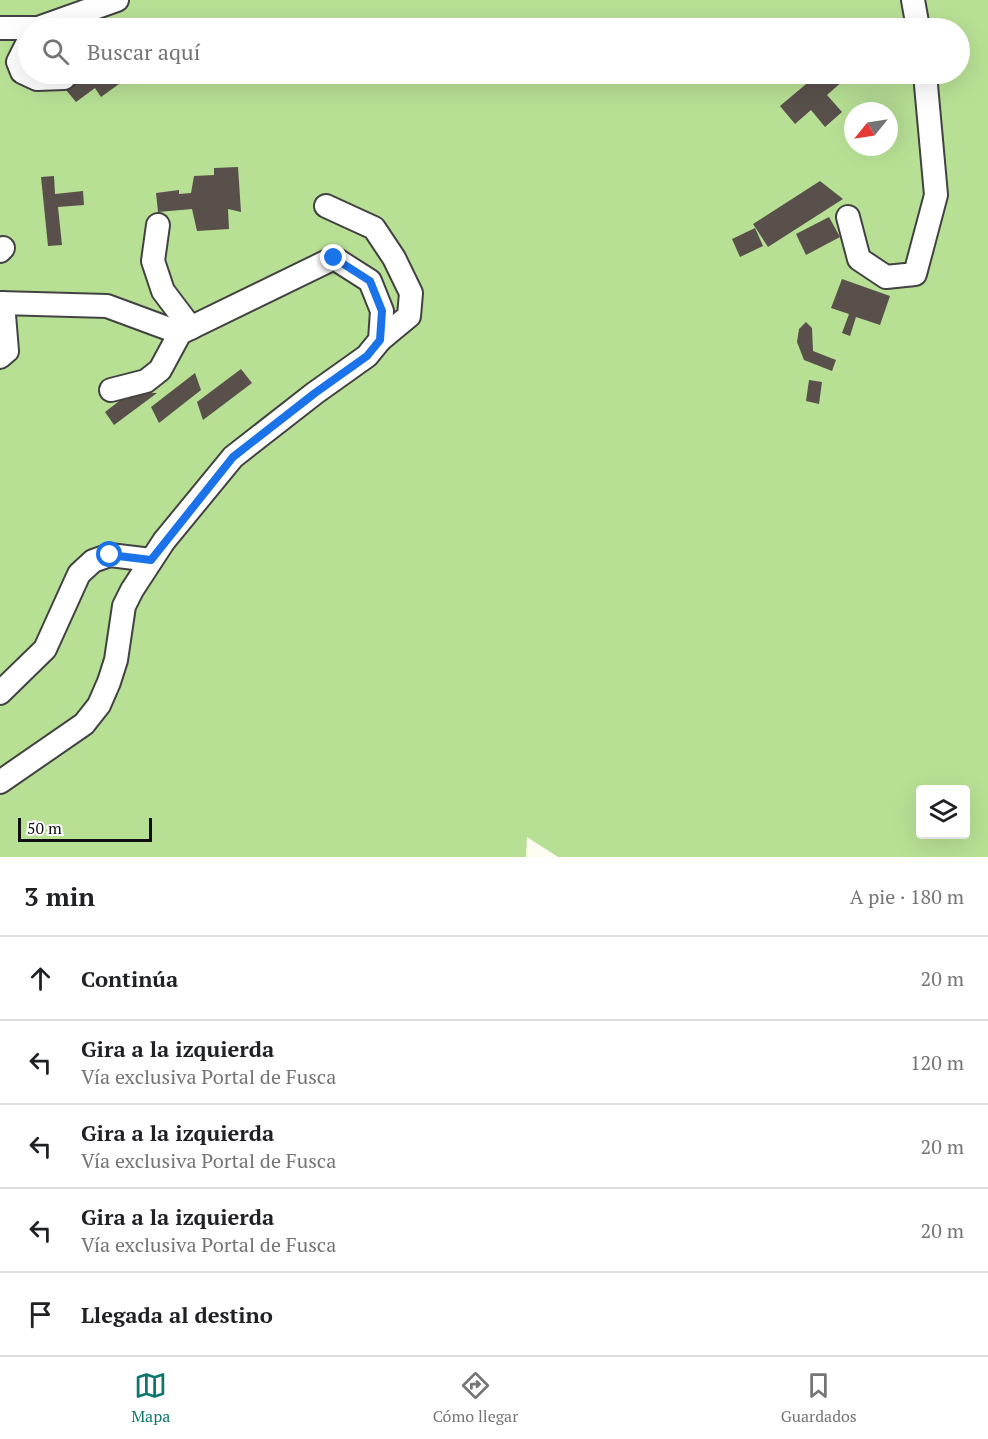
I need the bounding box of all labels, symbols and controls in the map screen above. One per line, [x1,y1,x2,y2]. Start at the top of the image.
search box [18,18,970,84]
icon: search [39,35,72,68]
text: Buscar aquí [87,37,200,66]
north arrow [844,102,898,156]
route end [320,244,346,270]
route start [96,541,122,567]
map controls [916,785,970,839]
button: layers [916,785,970,839]
scale bar [18,815,152,842]
text: 50 m [27,817,62,839]
text: 3 min [24,879,95,913]
text: A pie · 180 m [850,883,964,910]
icon: ahead [24,962,57,995]
text: Continúa [81,964,178,993]
text: 20 m [921,965,964,992]
text: Gira a la izquierda [81,1034,274,1063]
icon: left [24,1046,57,1079]
text: 120 m [910,1049,964,1076]
text: Vía exclusiva Portal de Fusca [81,1063,336,1090]
text: Gira a la izquierda [81,1118,274,1147]
icon: left [24,1130,57,1163]
text: 20 m [921,1133,964,1160]
text: Vía exclusiva Portal de Fusca [81,1147,336,1174]
text: Gira a la izquierda [81,1202,274,1231]
icon: left [24,1214,57,1247]
text: 20 m [921,1217,964,1244]
text: Vía exclusiva Portal de Fusca [81,1231,336,1258]
icon: arrive [24,1298,57,1331]
text: Llegada al destino [81,1300,273,1329]
tab: Mapa [131,1369,170,1427]
tab: Cómo llegar [433,1369,518,1427]
tab: Guardados [781,1369,857,1427]

